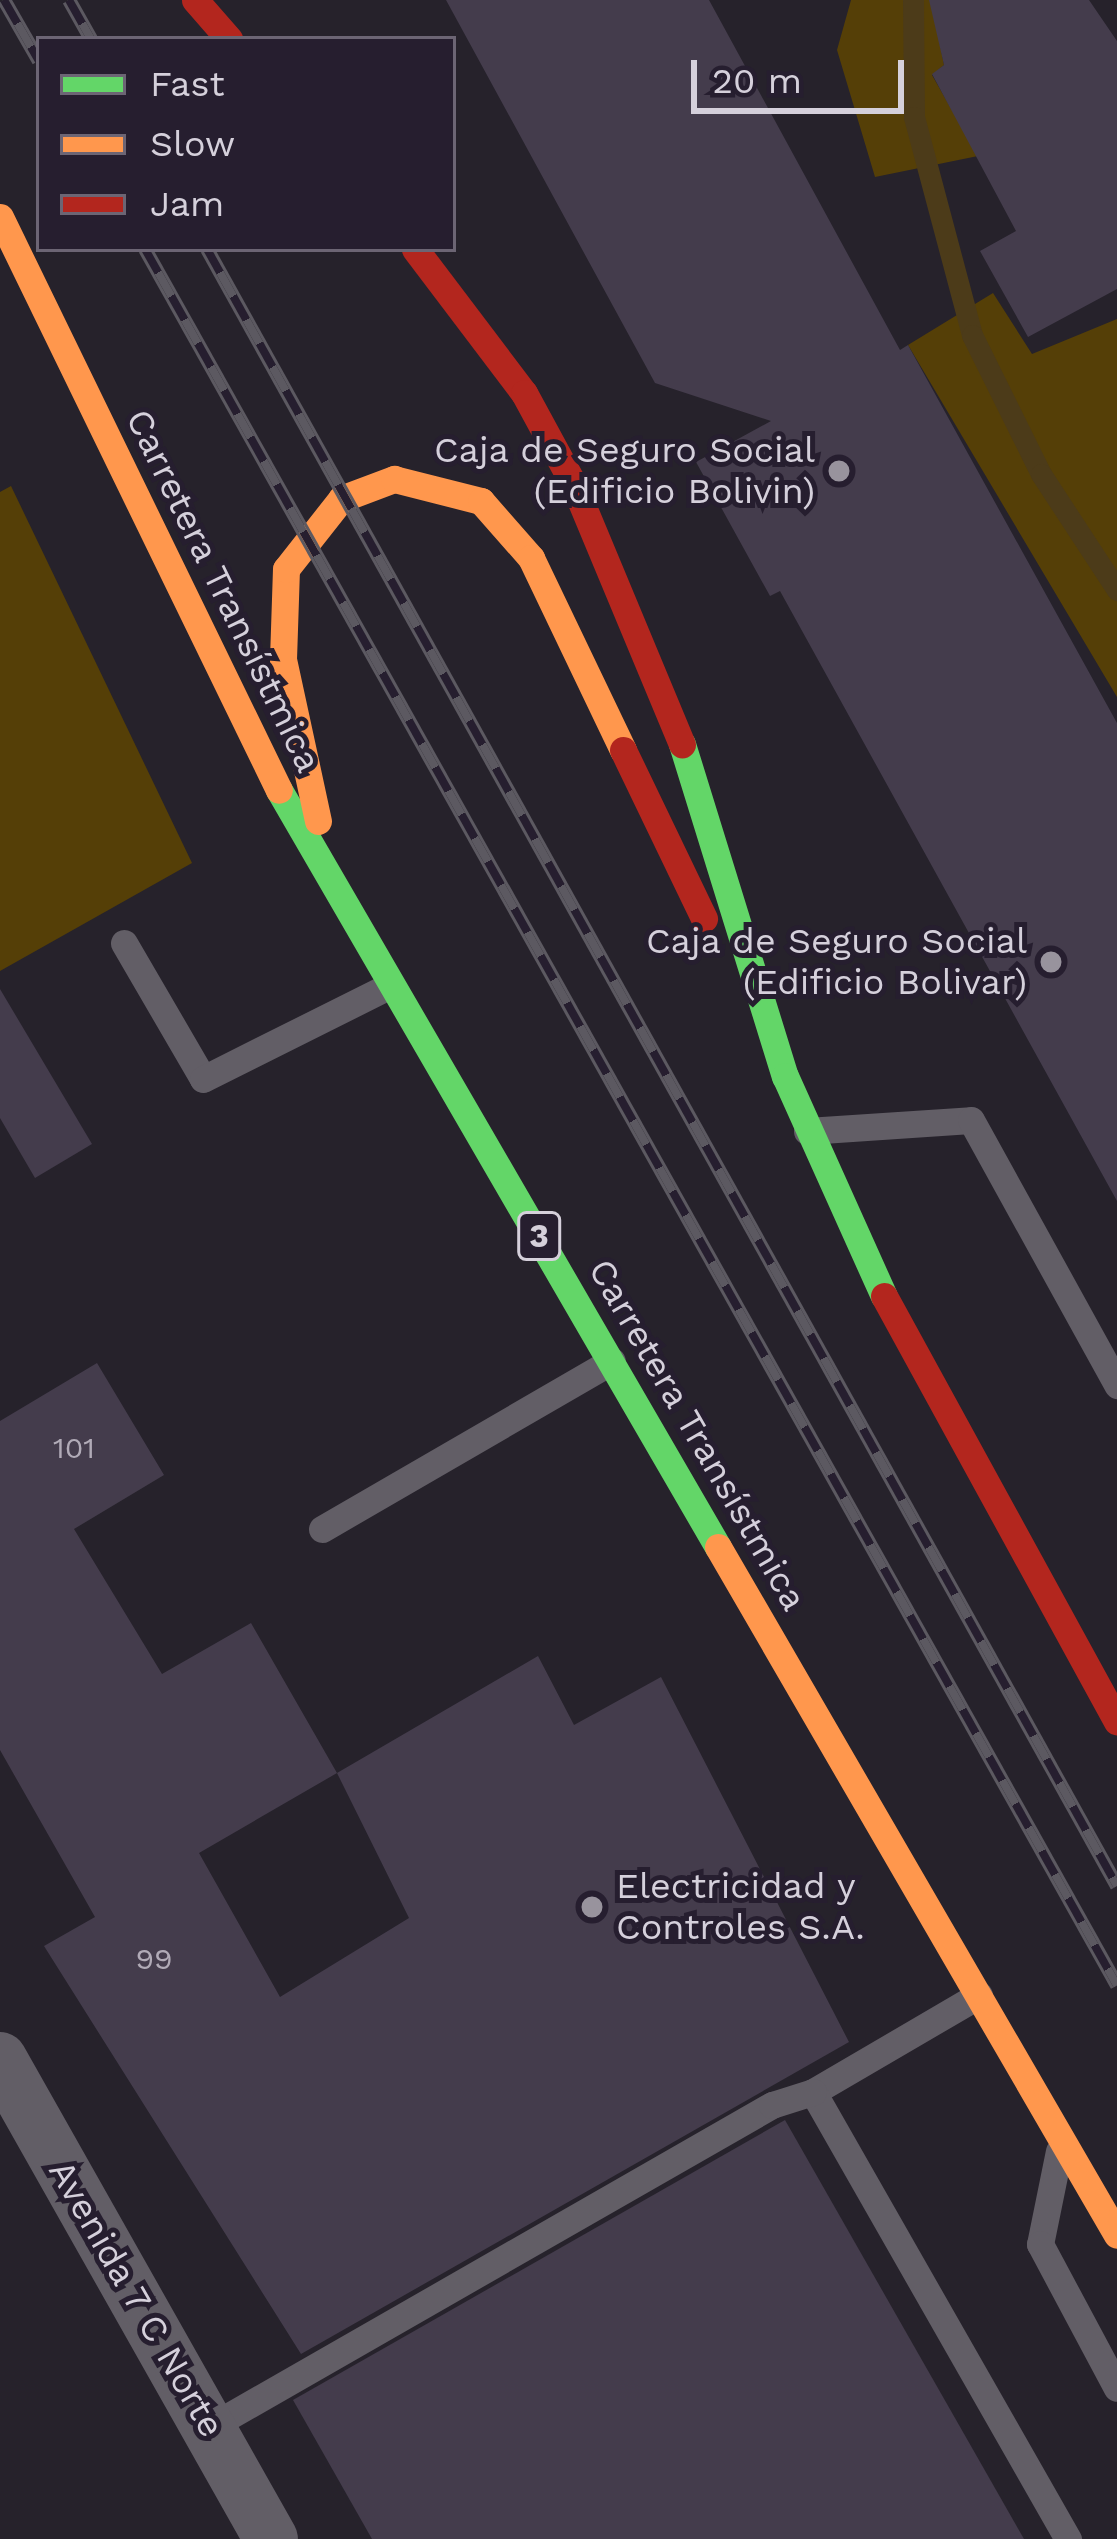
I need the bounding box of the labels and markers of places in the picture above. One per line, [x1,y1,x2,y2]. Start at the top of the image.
place label: Caja de Seguro Social (Edificio Bolivin) [433,428,815,513]
marker: Caja de Seguro Social (Edificio Bolivin) [826,458,852,484]
place label: Caja de Seguro Social (Edificio Bolivar) [645,919,1027,1004]
marker: Caja de Seguro Social (Edificio Bolivar) [1038,949,1064,975]
place label: Electricidad y Controles S.A. [616,1864,865,1949]
marker: Electricidad y Controles S.A. [579,1894,605,1920]

